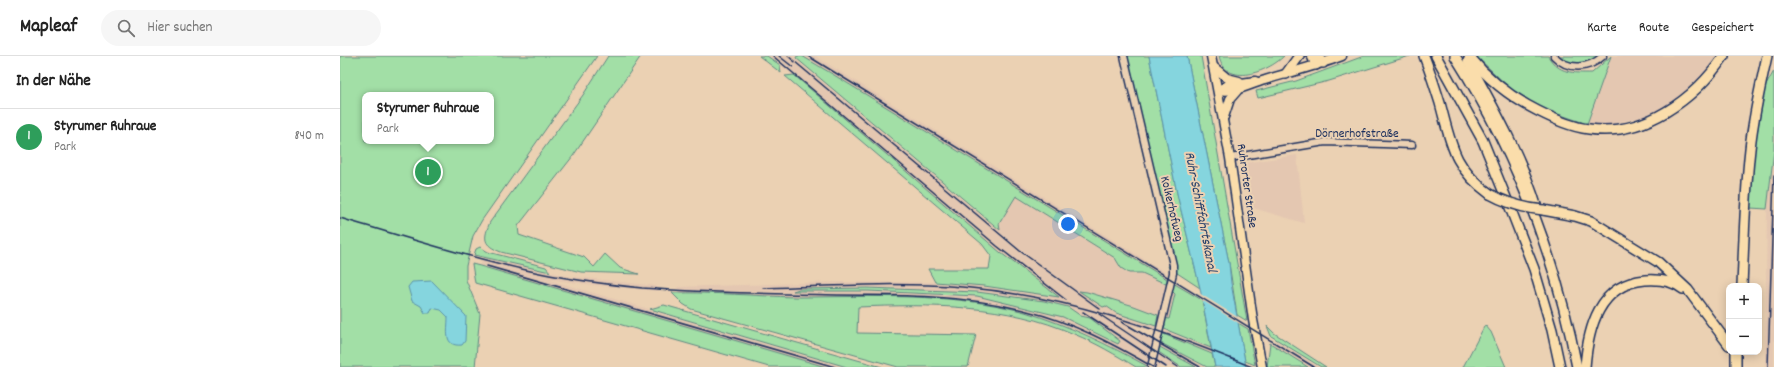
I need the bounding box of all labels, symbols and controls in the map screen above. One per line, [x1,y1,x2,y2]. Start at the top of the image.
search box [101,10,381,46]
text: Mapleaf [20,14,77,41]
icon: search [115,17,137,39]
text: Hier suchen [147,17,213,39]
text: Karte [1587,18,1617,38]
text: Route [1639,18,1669,38]
text: Gespeichert [1691,18,1754,38]
text: In der Nähe [16,70,91,94]
popup [362,92,494,144]
text: Styrumer Ruhraue [377,98,479,120]
text: Styrumer Ruhraue [54,116,156,138]
text: Park [377,120,399,139]
street label: Dörnerhofstraße [1315,125,1399,144]
text: 1 [28,127,30,146]
text: 840 m [294,127,324,146]
text: Park [54,138,76,157]
street label: Ruhrorter Straße [1231,143,1261,230]
water label: Ruhr-Schifffahrtskanal [1179,150,1222,276]
pin: 1 [415,157,441,187]
street label: Kolkerhofweg [1154,174,1188,244]
your location [1058,214,1078,234]
map controls [1726,283,1762,355]
button: + [1726,283,1762,319]
button: − [1726,319,1762,355]

